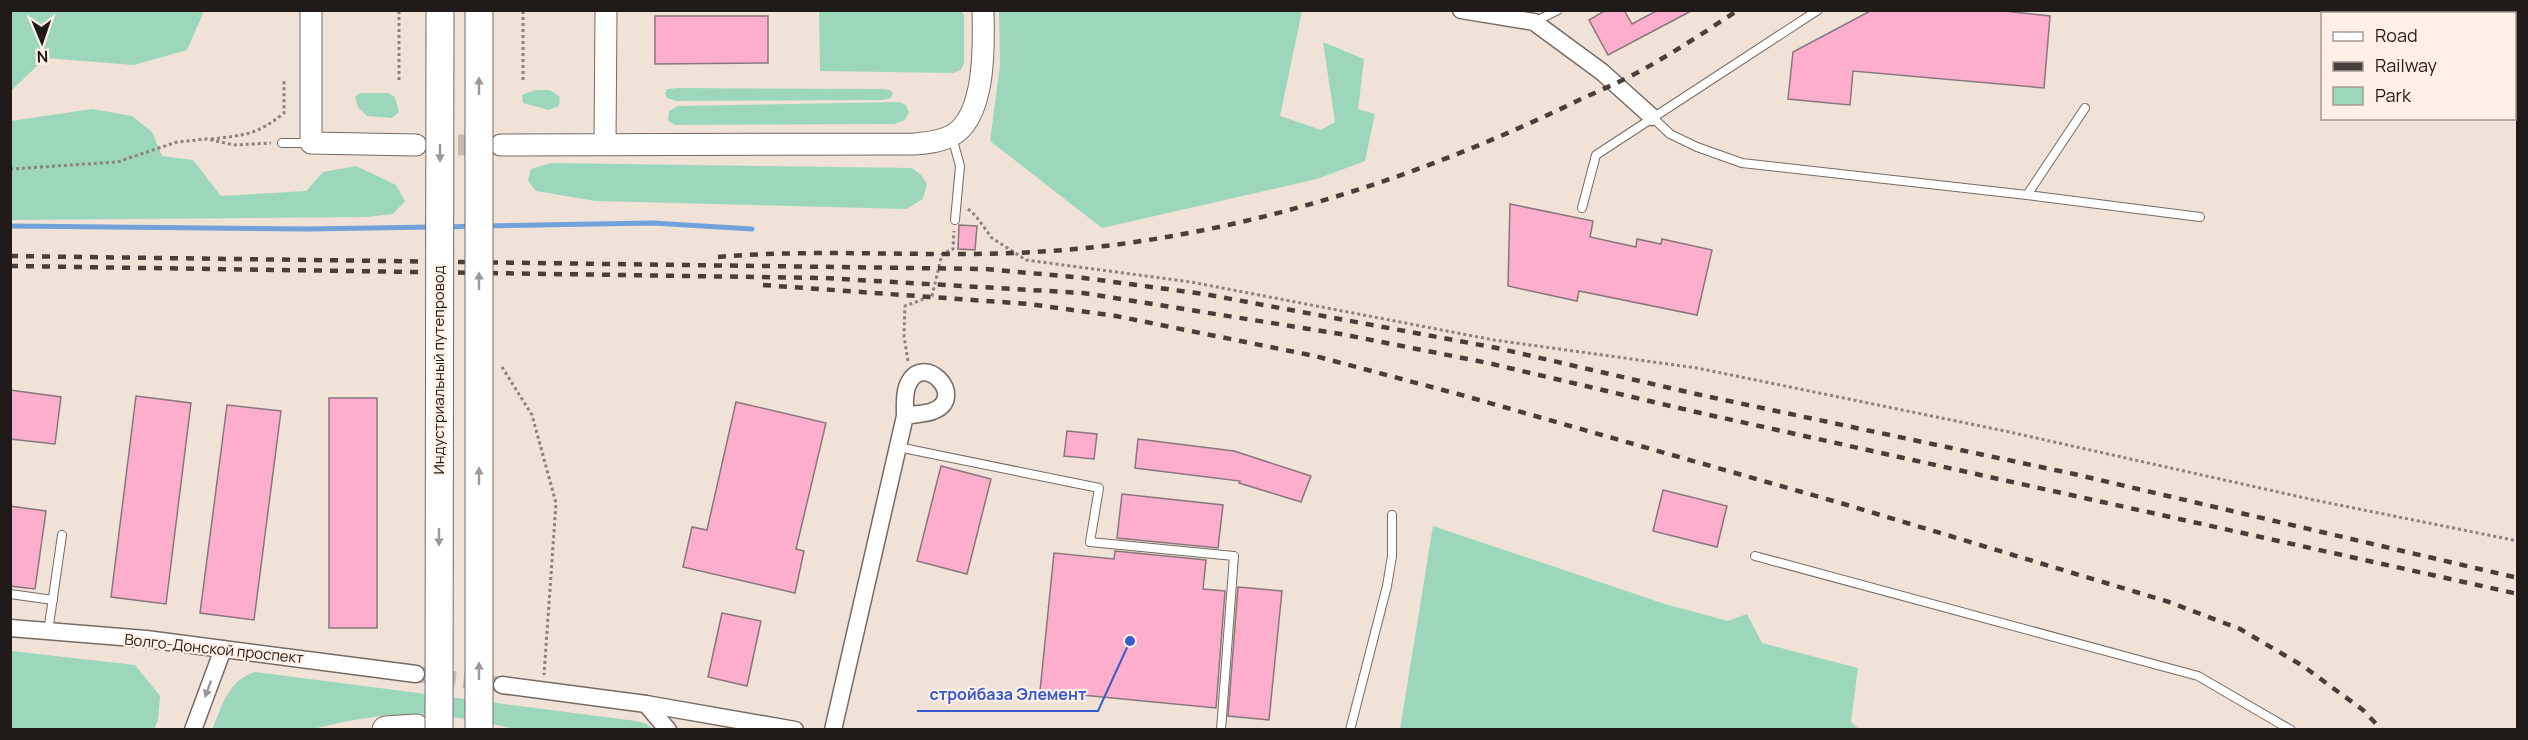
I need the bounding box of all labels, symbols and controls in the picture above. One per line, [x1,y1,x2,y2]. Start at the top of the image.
north arrow [12,12,72,72]
legend [2321,12,2516,120]
text: Road [2375,23,2418,47]
text: N [36,46,49,68]
text: Railway [2375,53,2437,77]
one-way arrow [474,77,484,96]
text: Park [2375,83,2412,107]
one-way arrow [435,143,445,162]
street label: Индустриальный путепровод [428,265,449,475]
one-way arrow [474,272,484,291]
one-way arrow [474,467,484,486]
one-way arrow [434,527,444,546]
street label: Волго-Донской проспект [123,629,305,668]
one-way arrow [474,662,484,681]
callout: стройбаза Элемент [917,677,1098,711]
one-way arrow [203,680,212,698]
text: стройбаза Элемент [930,683,1087,705]

